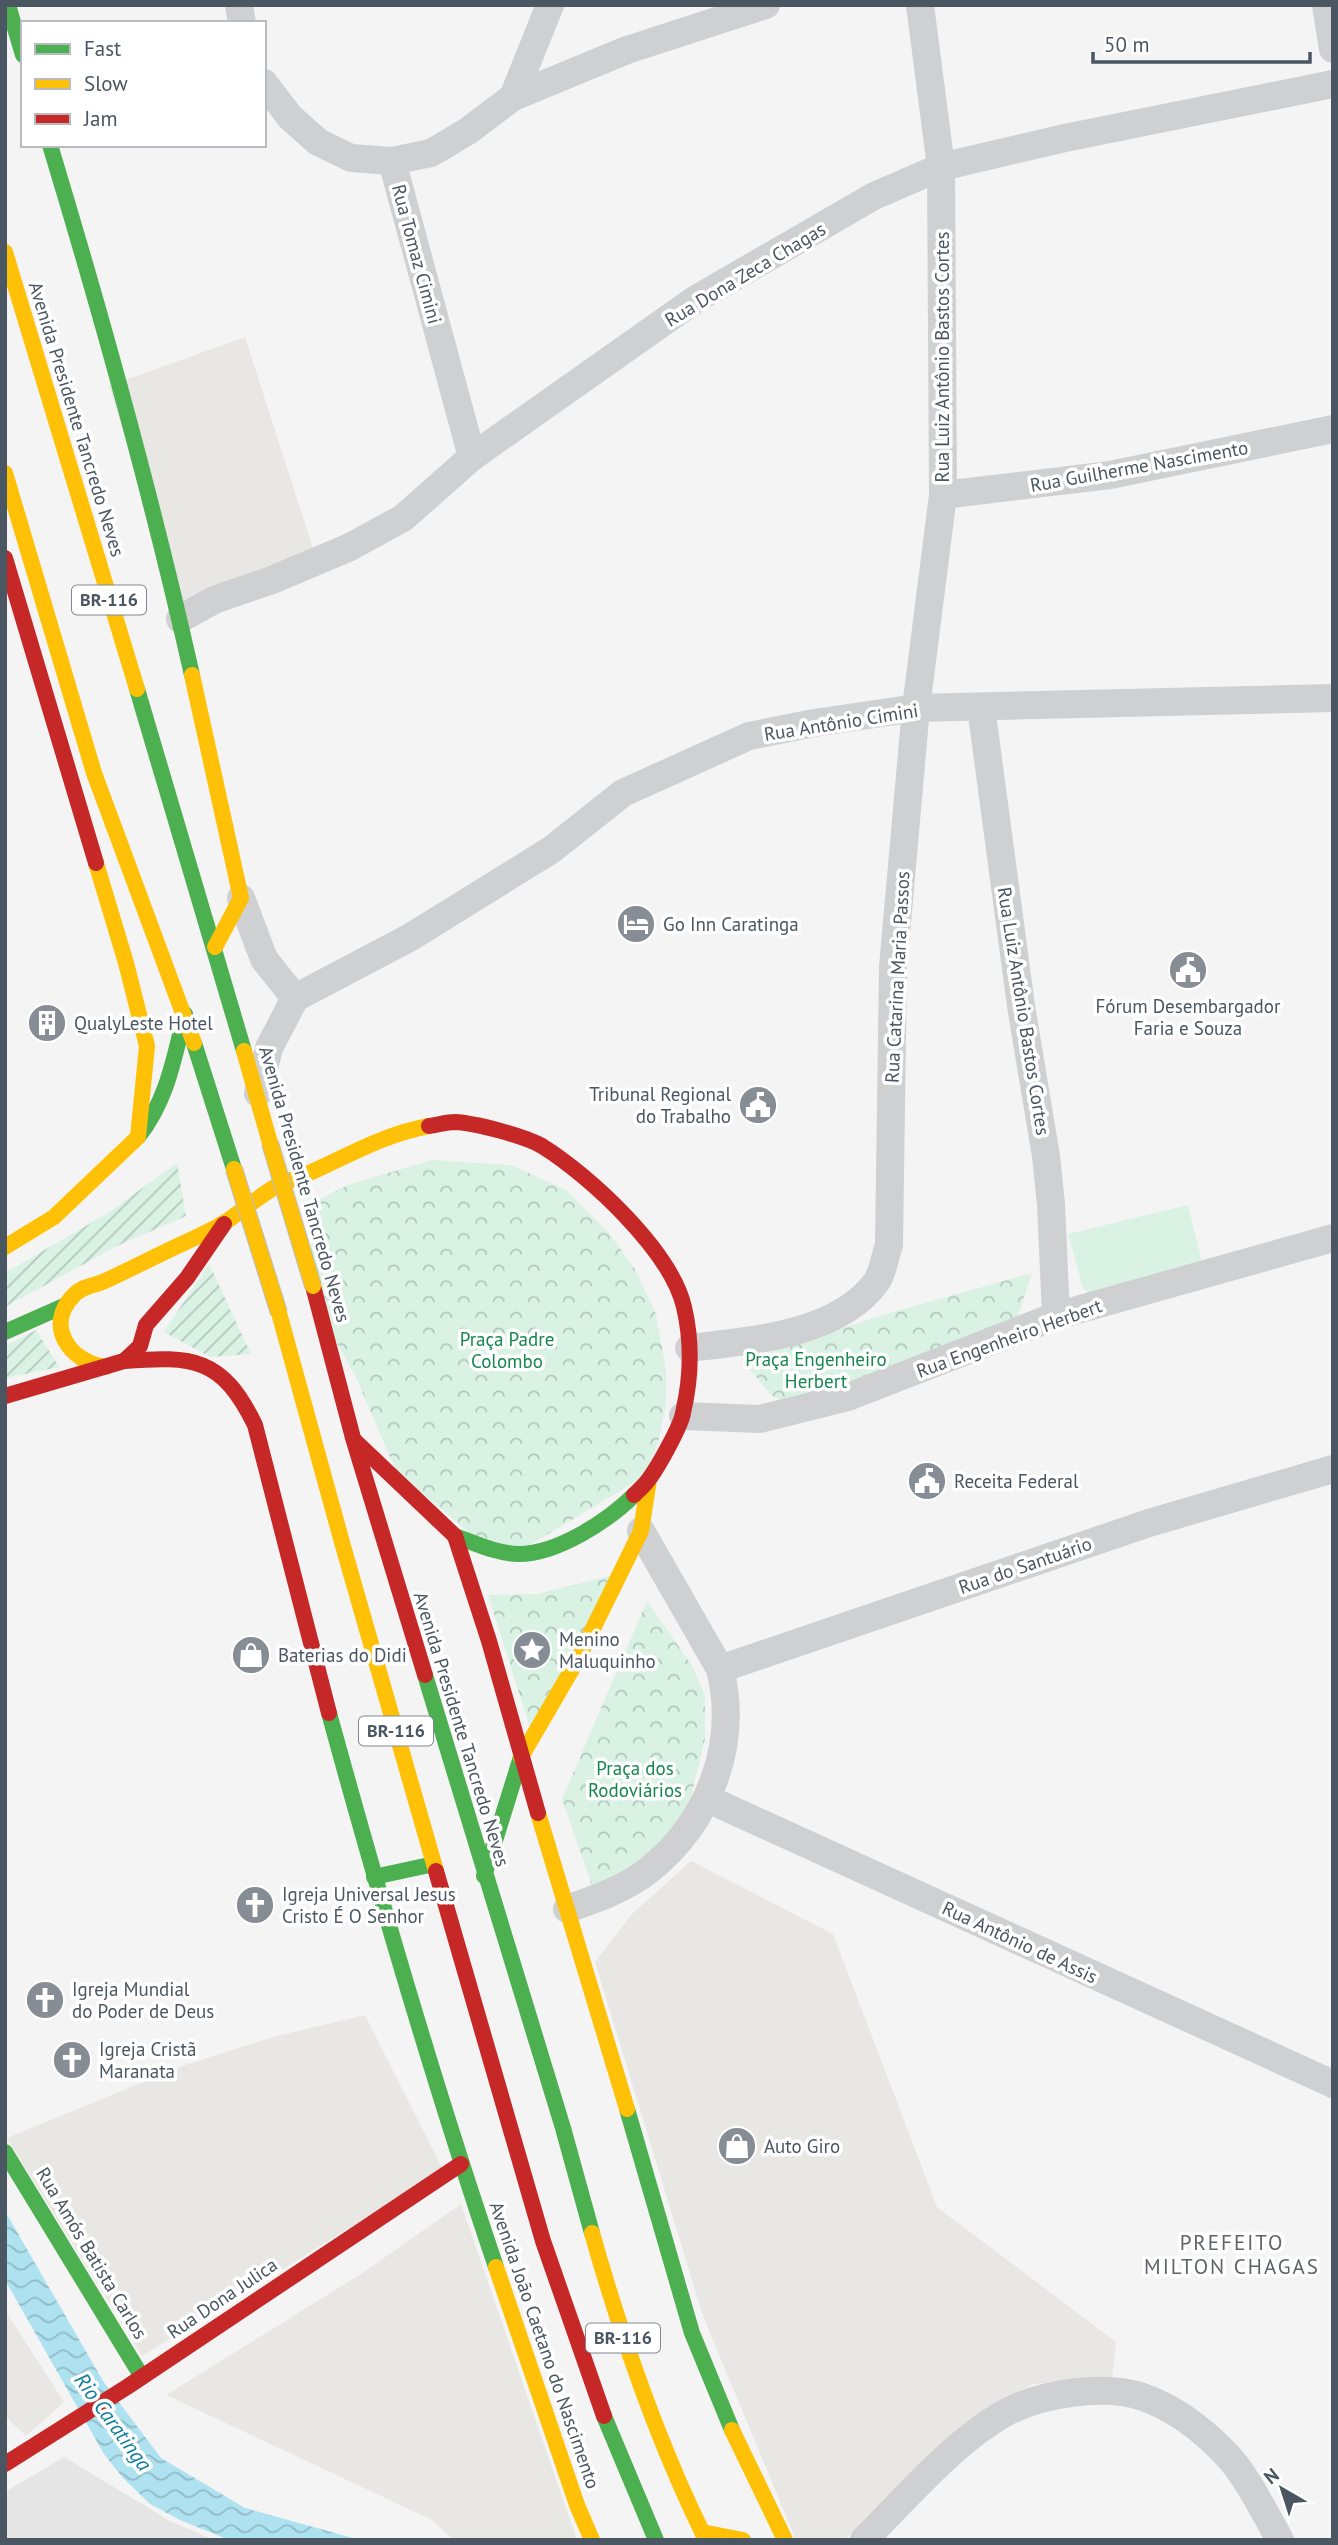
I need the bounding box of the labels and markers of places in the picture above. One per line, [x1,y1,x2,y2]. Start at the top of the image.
hotel icon: Go Inn Caratinga [615,903,657,945]
place label: Go Inn Caratinga [663,912,799,936]
public building icon: Fórum Desembargador Faria e Souza [1167,949,1209,991]
place label: Fórum Desembargador Faria e Souza [1095,994,1281,1040]
building icon: QualyLeste Hotel [26,1002,68,1044]
place label: QualyLeste Hotel [74,1011,213,1035]
place label: Tribunal Regional do Trabalho [589,1082,731,1128]
public building icon: Tribunal Regional do Trabalho [737,1084,779,1126]
public building icon: Receita Federal [906,1460,948,1502]
place label: Receita Federal [954,1469,1079,1493]
place label: Menino Maluquinho [559,1627,656,1673]
place icon: Menino Maluquinho [511,1629,553,1671]
shop icon: Baterias do Didi [230,1634,272,1676]
place label: Baterias do Didi [278,1643,407,1667]
place label: Igreja Universal Jesus Cristo É O Senhor [282,1882,456,1928]
church icon: Igreja Universal Jesus Cristo É O Senhor [234,1884,276,1926]
place label: Igreja Mundial do Poder de Deus [72,1977,214,2023]
church icon: Igreja Mundial do Poder de Deus [24,1979,66,2021]
place label: Igreja Cristã Maranata [99,2037,196,2083]
church icon: Igreja Cristã Maranata [51,2039,93,2081]
shop icon: Auto Giro [716,2125,758,2167]
place label: Auto Giro [764,2134,840,2158]

